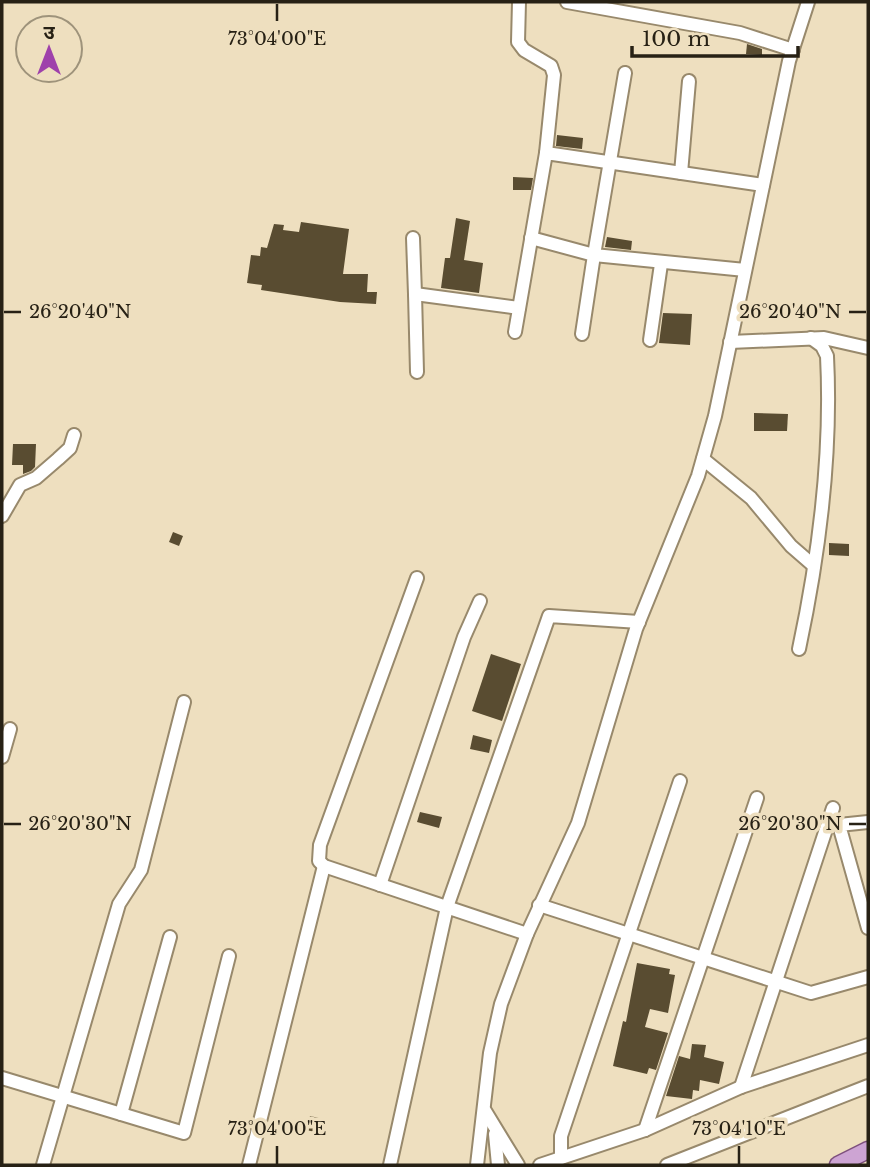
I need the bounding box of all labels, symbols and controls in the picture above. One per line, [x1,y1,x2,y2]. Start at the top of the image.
north arrow [14,14,84,84]
scale bar [632,14,798,58]
text: उ [43,21,55,44]
text: 100 m [642,26,710,52]
text: 73°04'00"E [228,28,326,50]
text: 26°20'40"N [29,301,131,323]
text: 26°20'40"N [739,301,841,323]
text: 26°20'30"N [28,813,132,835]
text: 26°20'30"N [738,813,842,835]
text: 73°04'00"E [228,1118,326,1140]
text: 73°04'10"E [692,1118,786,1140]

